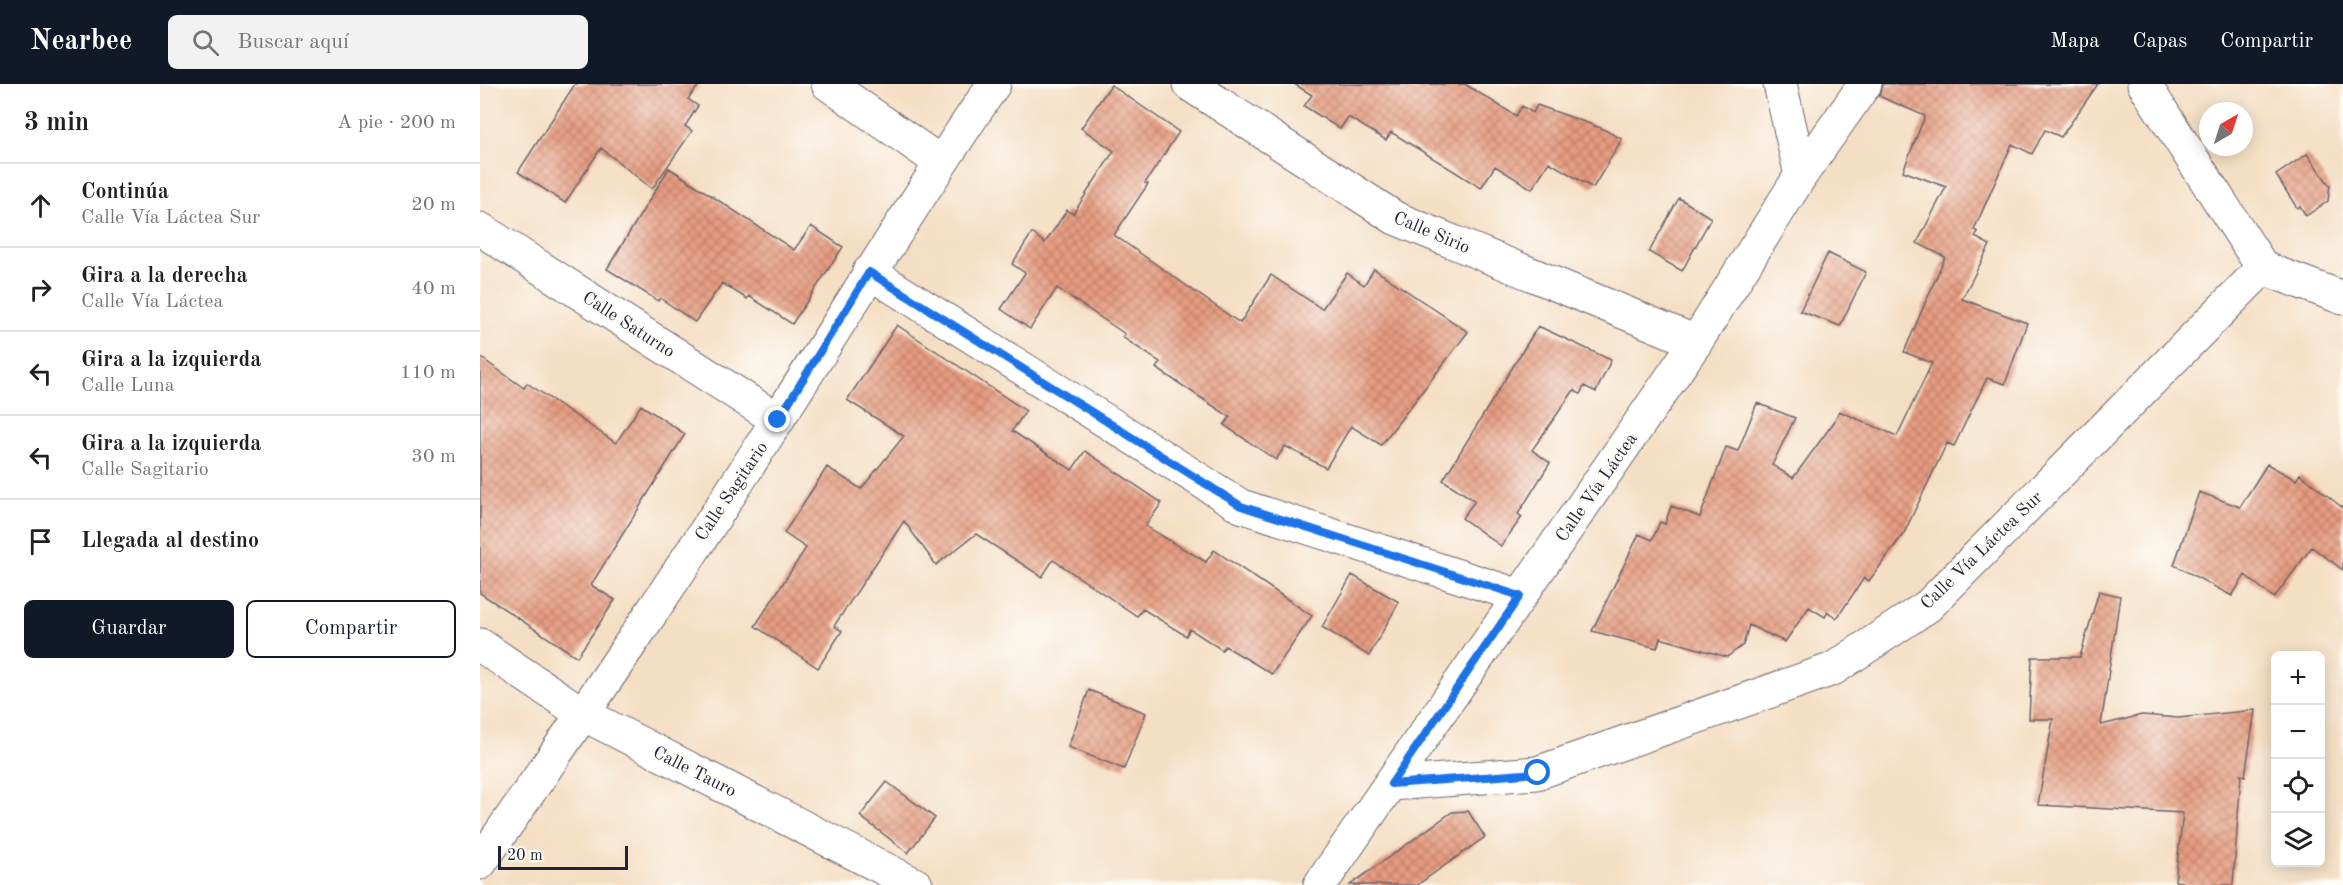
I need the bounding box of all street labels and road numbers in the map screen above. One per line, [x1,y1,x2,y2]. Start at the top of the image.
street label: Calle Sirio [1391,209,1473,257]
street label: Calle Saturno [579,288,678,361]
street label: Calle Vía Láctea [1553,430,1641,545]
street label: Calle Sagitario [692,439,771,544]
street label: Calle Vía Láctea Sur [1917,488,2046,613]
street label: Calle Tauro [650,743,739,801]

